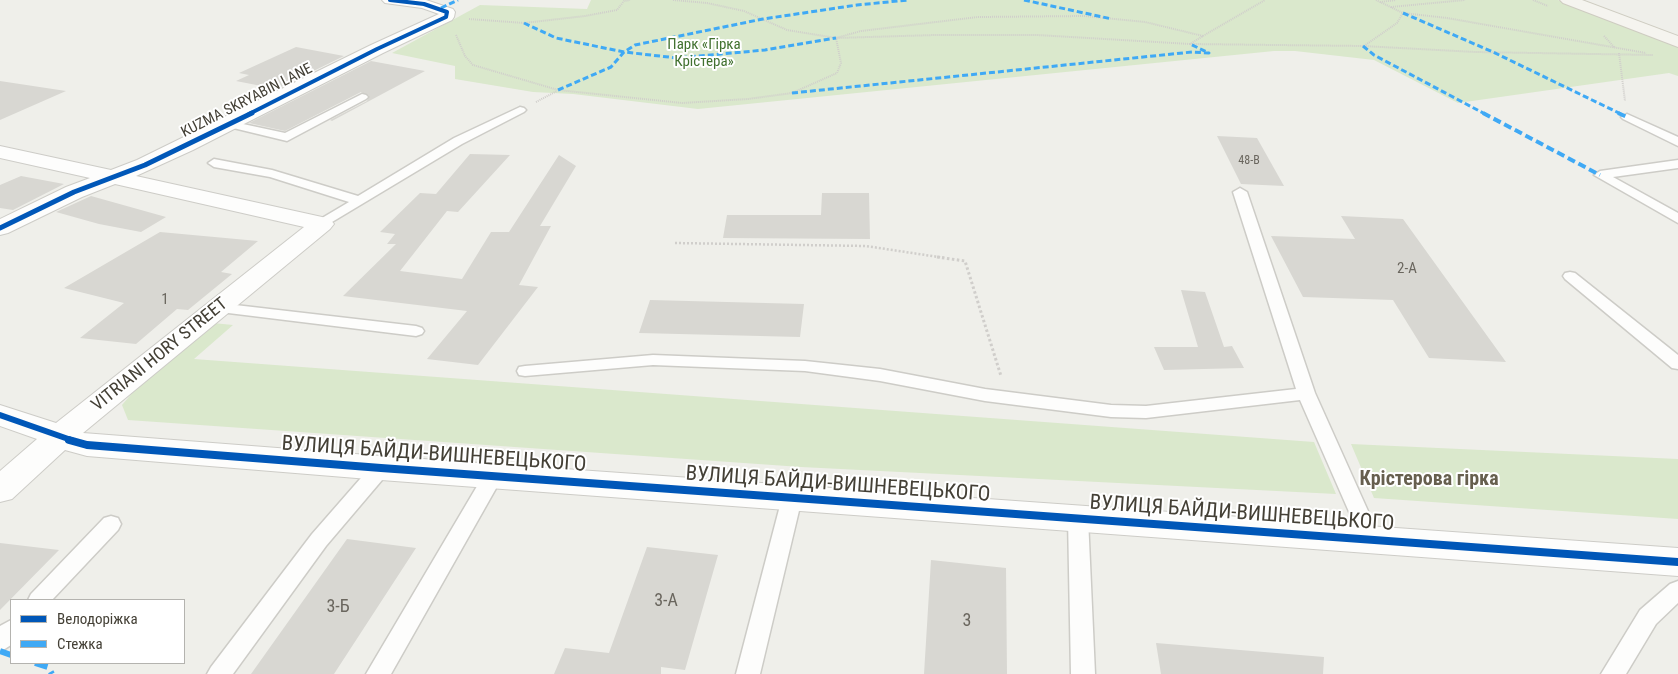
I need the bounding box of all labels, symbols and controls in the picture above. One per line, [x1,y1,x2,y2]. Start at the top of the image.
park label: Парк «Гірка Крістера» [667,36,741,71]
street label: KUZMA SKRYABIN LANE [178,60,316,142]
house number: 48-В [1238,154,1260,168]
house number: 2-А [1397,260,1417,278]
house number: 1 [161,291,169,309]
street label: VITRIANI HORY STREET [88,294,232,416]
street label: ВУЛИЦЯ БАЙДИ-ВИШНЕВЕЦЬКОГО [281,432,587,478]
street label: ВУЛИЦЯ БАЙДИ-ВИШНЕВЕЦЬКОГО [685,462,991,508]
district label: Крістерова гірка [1359,468,1499,492]
street label: ВУЛИЦЯ БАЙДИ-ВИШНЕВЕЦЬКОГО [1089,491,1395,537]
house number: 3-А [654,590,678,612]
house number: 3-Б [326,596,350,618]
legend [10,599,185,664]
text: Велодоріжка [57,610,138,628]
house number: 3 [963,610,971,632]
text: Стежка [57,635,103,653]

